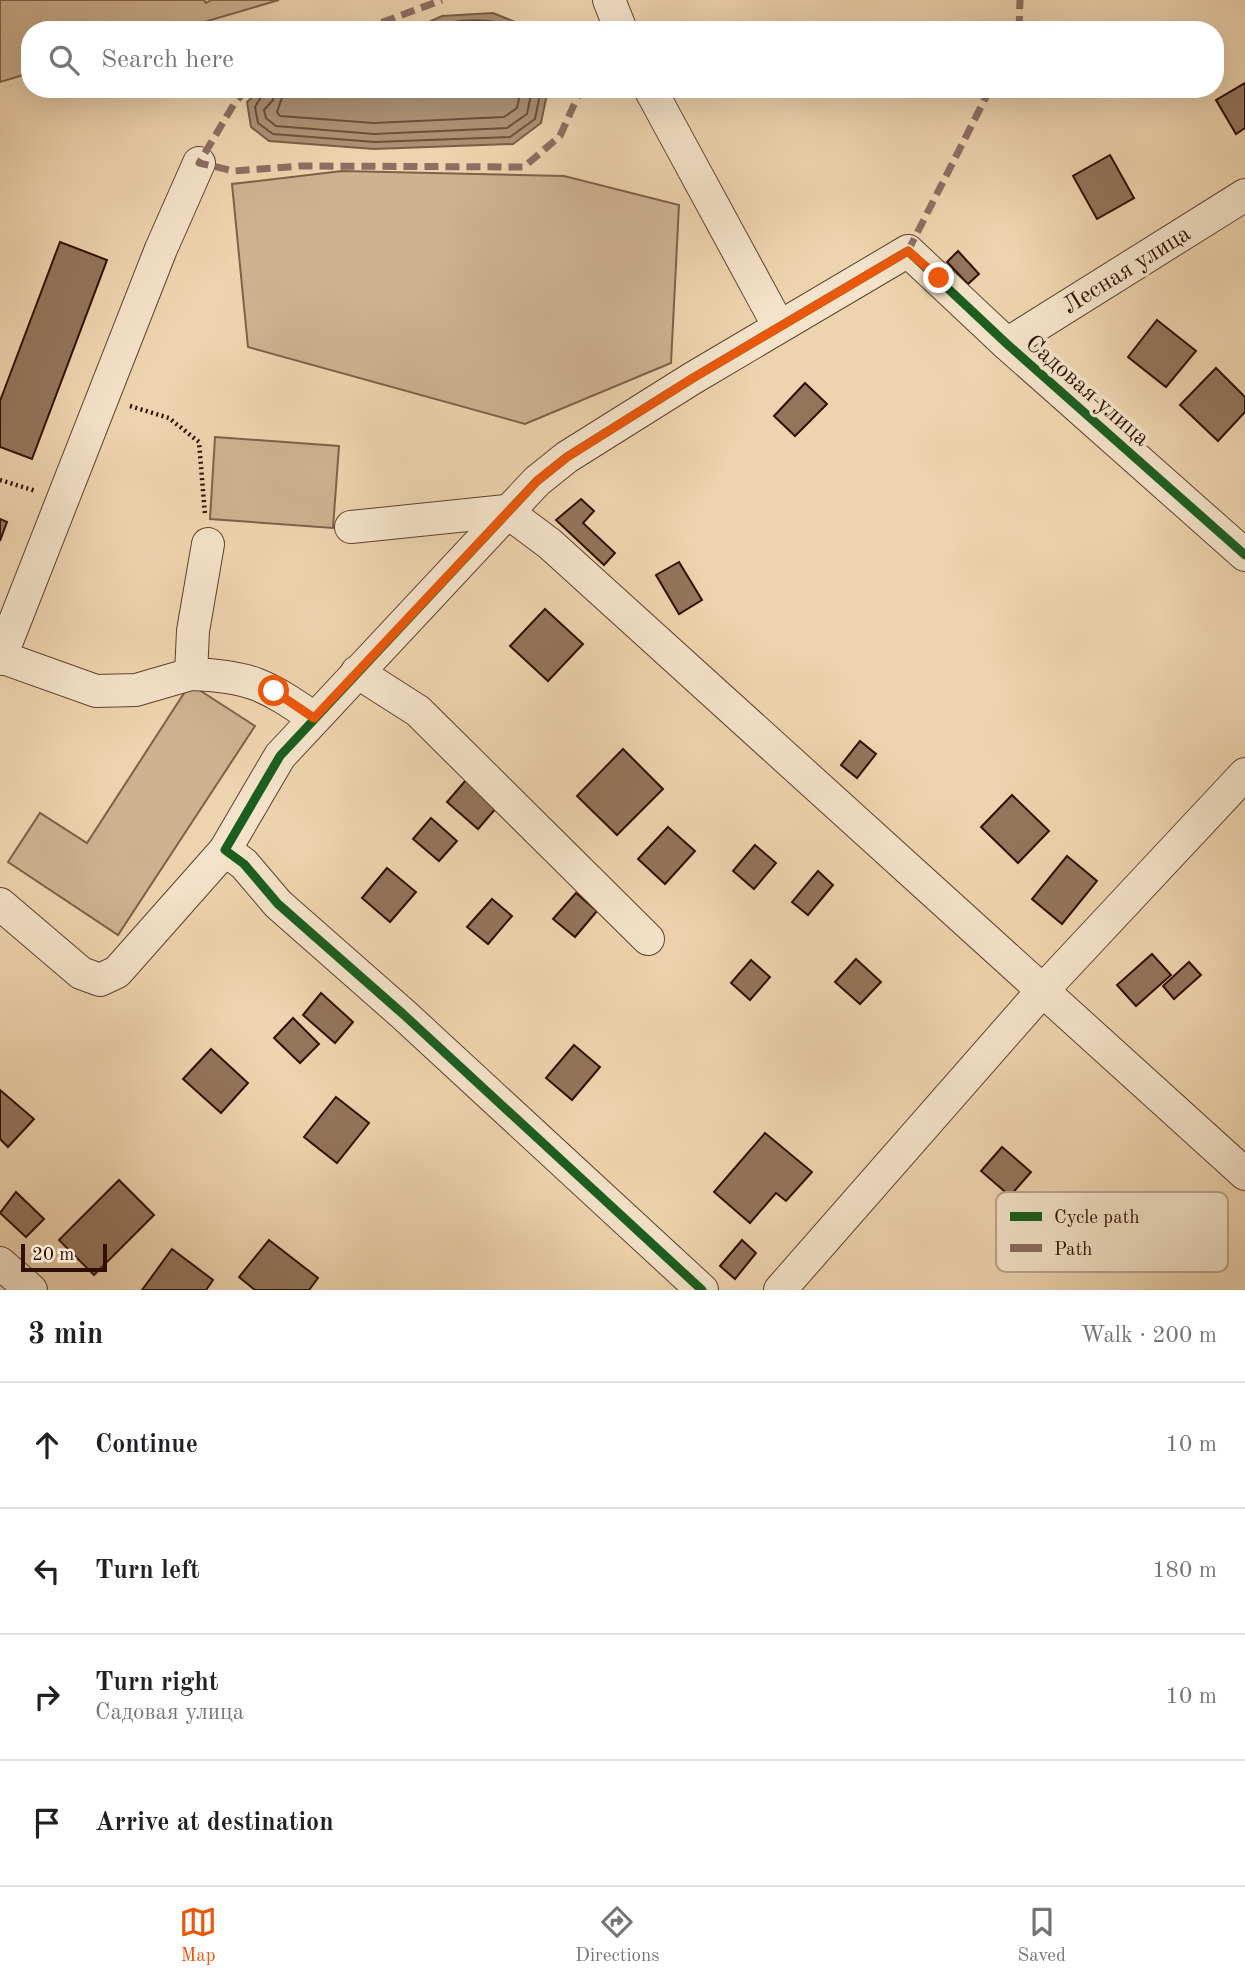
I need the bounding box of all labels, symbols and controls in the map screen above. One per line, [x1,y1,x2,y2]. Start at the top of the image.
search box [21,21,1224,98]
icon: search [45,41,83,79]
text: Search here [101,47,234,73]
street label: Лесная улица [1059,222,1195,319]
route end [923,262,954,293]
street label: Садовая улица [1020,331,1153,452]
route start [258,675,289,706]
legend [996,1192,1228,1272]
text: Cycle path [1054,1209,1140,1228]
scale bar [21,1241,107,1273]
text: Path [1054,1241,1092,1260]
text: 20 m [32,1246,74,1265]
text: 3 min [28,1320,103,1350]
text: Walk · 200 m [1081,1324,1217,1347]
icon: ahead [28,1426,66,1464]
text: Continue [95,1432,198,1458]
text: 10 m [1166,1433,1217,1456]
icon: left [28,1552,66,1590]
text: Turn left [95,1558,200,1584]
text: 180 m [1152,1559,1217,1582]
text: Turn right [95,1670,218,1696]
icon: right [28,1678,66,1716]
text: 10 m [1166,1685,1217,1708]
text: Садовая улица [95,1701,244,1724]
icon: arrive [28,1804,66,1842]
text: Arrive at destination [95,1810,334,1836]
tab: Map [179,1903,217,1968]
tab: Directions [575,1903,660,1968]
tab: Saved [1018,1903,1066,1968]

